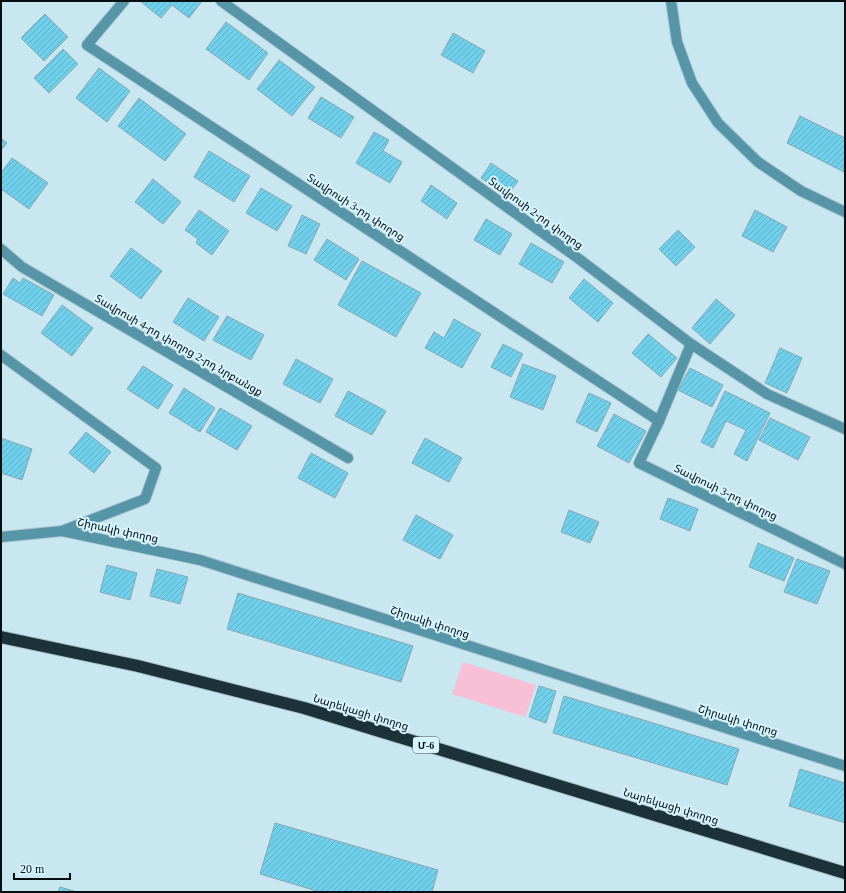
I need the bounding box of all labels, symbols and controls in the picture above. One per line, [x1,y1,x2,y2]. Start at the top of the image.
street label: Տավրոսի 3-րդ փողոց [305,171,407,244]
street label: Տավրոսի 2-րդ փողոց [486,175,585,252]
street label: Տավրոսի 4-րդ փողոց 2-րդ նրբանցք [93,292,265,399]
street label: Տավրոսի 3-րդ փողոց [672,462,780,523]
street label: Շիրակի փողոց [76,516,160,545]
street label: Շիրակի փողոց [389,604,471,641]
street label: Նարեկացի փողոց [312,692,410,733]
street label: Շիրակի փողոց [696,702,779,739]
road number: Մ-6 [413,737,439,753]
street label: Նարեկացի փողոց [622,786,720,827]
scale bar [14,855,70,881]
text: 20 m [20,862,45,876]

